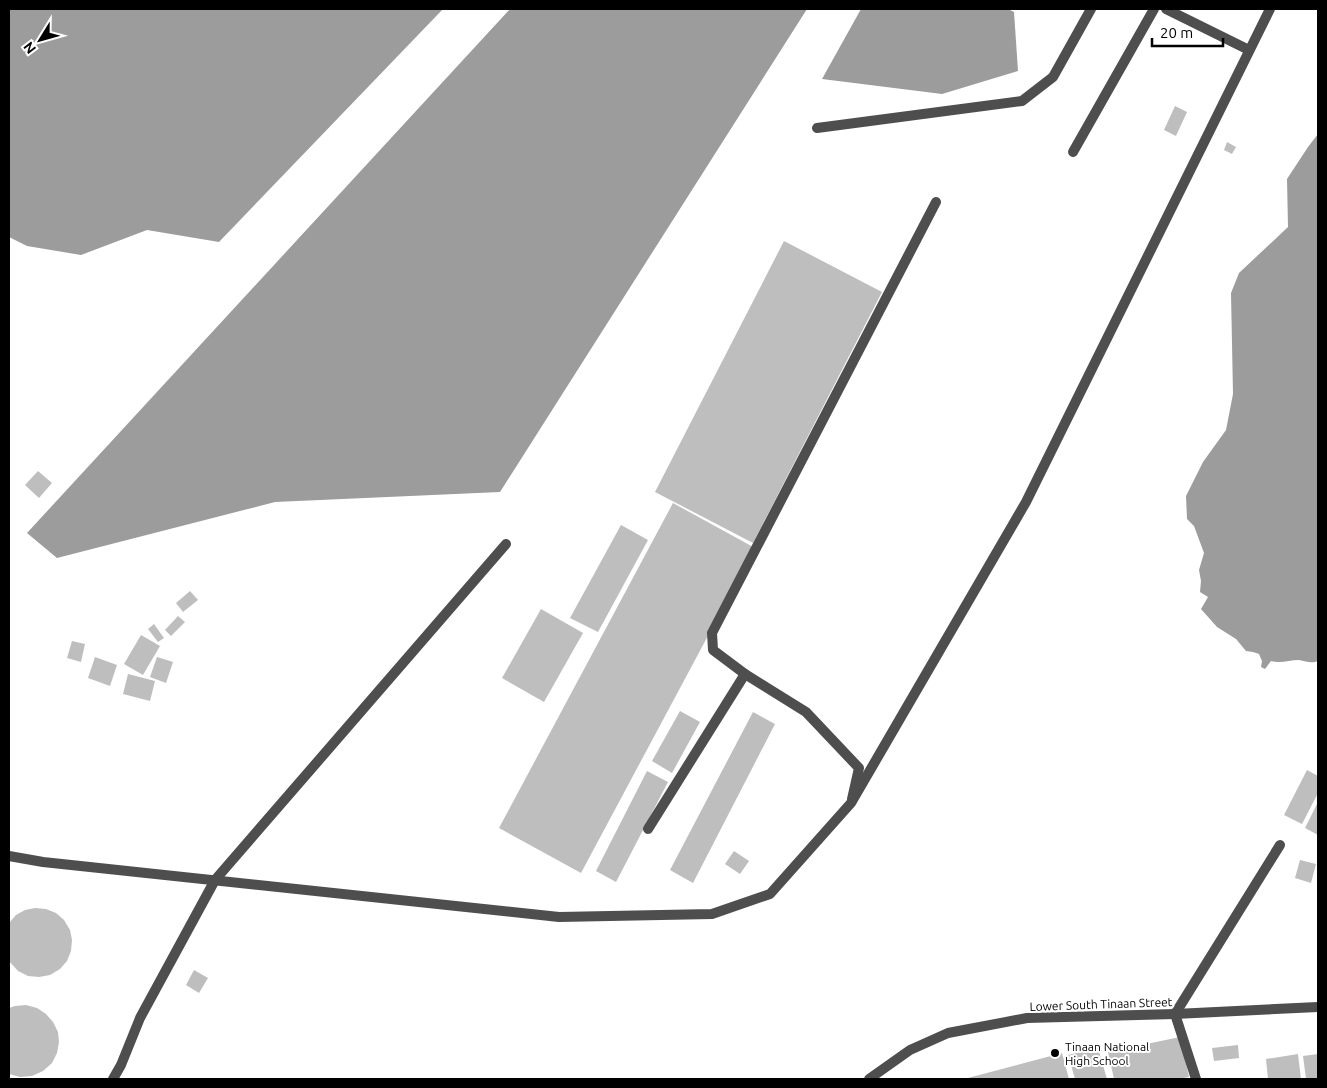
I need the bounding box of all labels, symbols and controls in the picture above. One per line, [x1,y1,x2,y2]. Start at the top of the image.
north arrow [15,15,65,65]
scale bar [1152,15,1223,47]
text: 20 m [1160,24,1193,41]
text: N [20,39,39,57]
street label: Lower South Tinaan Street [1029,995,1173,1013]
place label: Tinaan National High School [1065,1040,1149,1067]
marker: Tinaan National High School [1049,1047,1061,1059]

